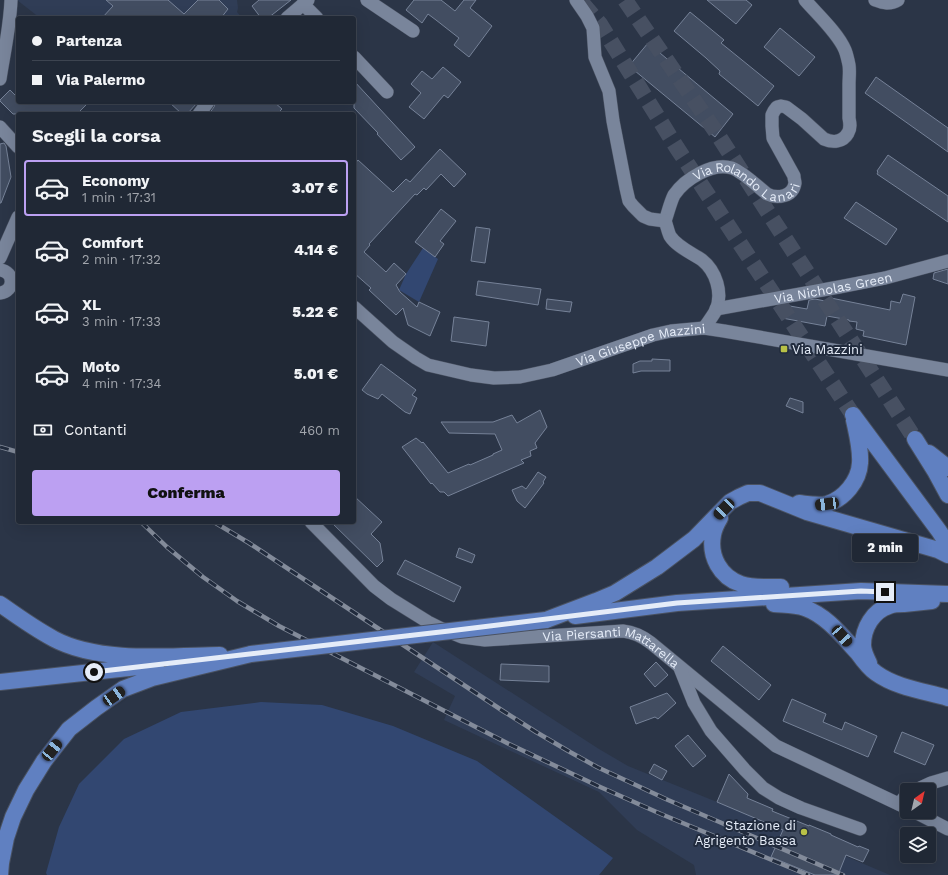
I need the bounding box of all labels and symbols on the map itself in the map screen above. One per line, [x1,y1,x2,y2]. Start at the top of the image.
street label: Via Rolando Lanari [690,160,803,205]
street label: Via Nicholas Green [773,269,894,306]
street label: Via Giuseppe Mazzini [574,321,706,369]
place label: Via Mazzini [792,342,863,357]
marker: Via Mazzini [779,344,789,354]
car [711,496,737,522]
car [814,497,840,511]
callout: 2 min [852,534,918,562]
route end [876,583,894,601]
car [830,623,854,649]
street label: Via Piersanti Mattarella [542,624,683,672]
route start [85,663,103,681]
car [101,684,127,708]
car [40,737,64,763]
north arrow [900,783,936,819]
place label: Stazione di Agrigento Bassa [695,818,797,848]
marker: Stazione di Agrigento Bassa [799,827,809,837]

